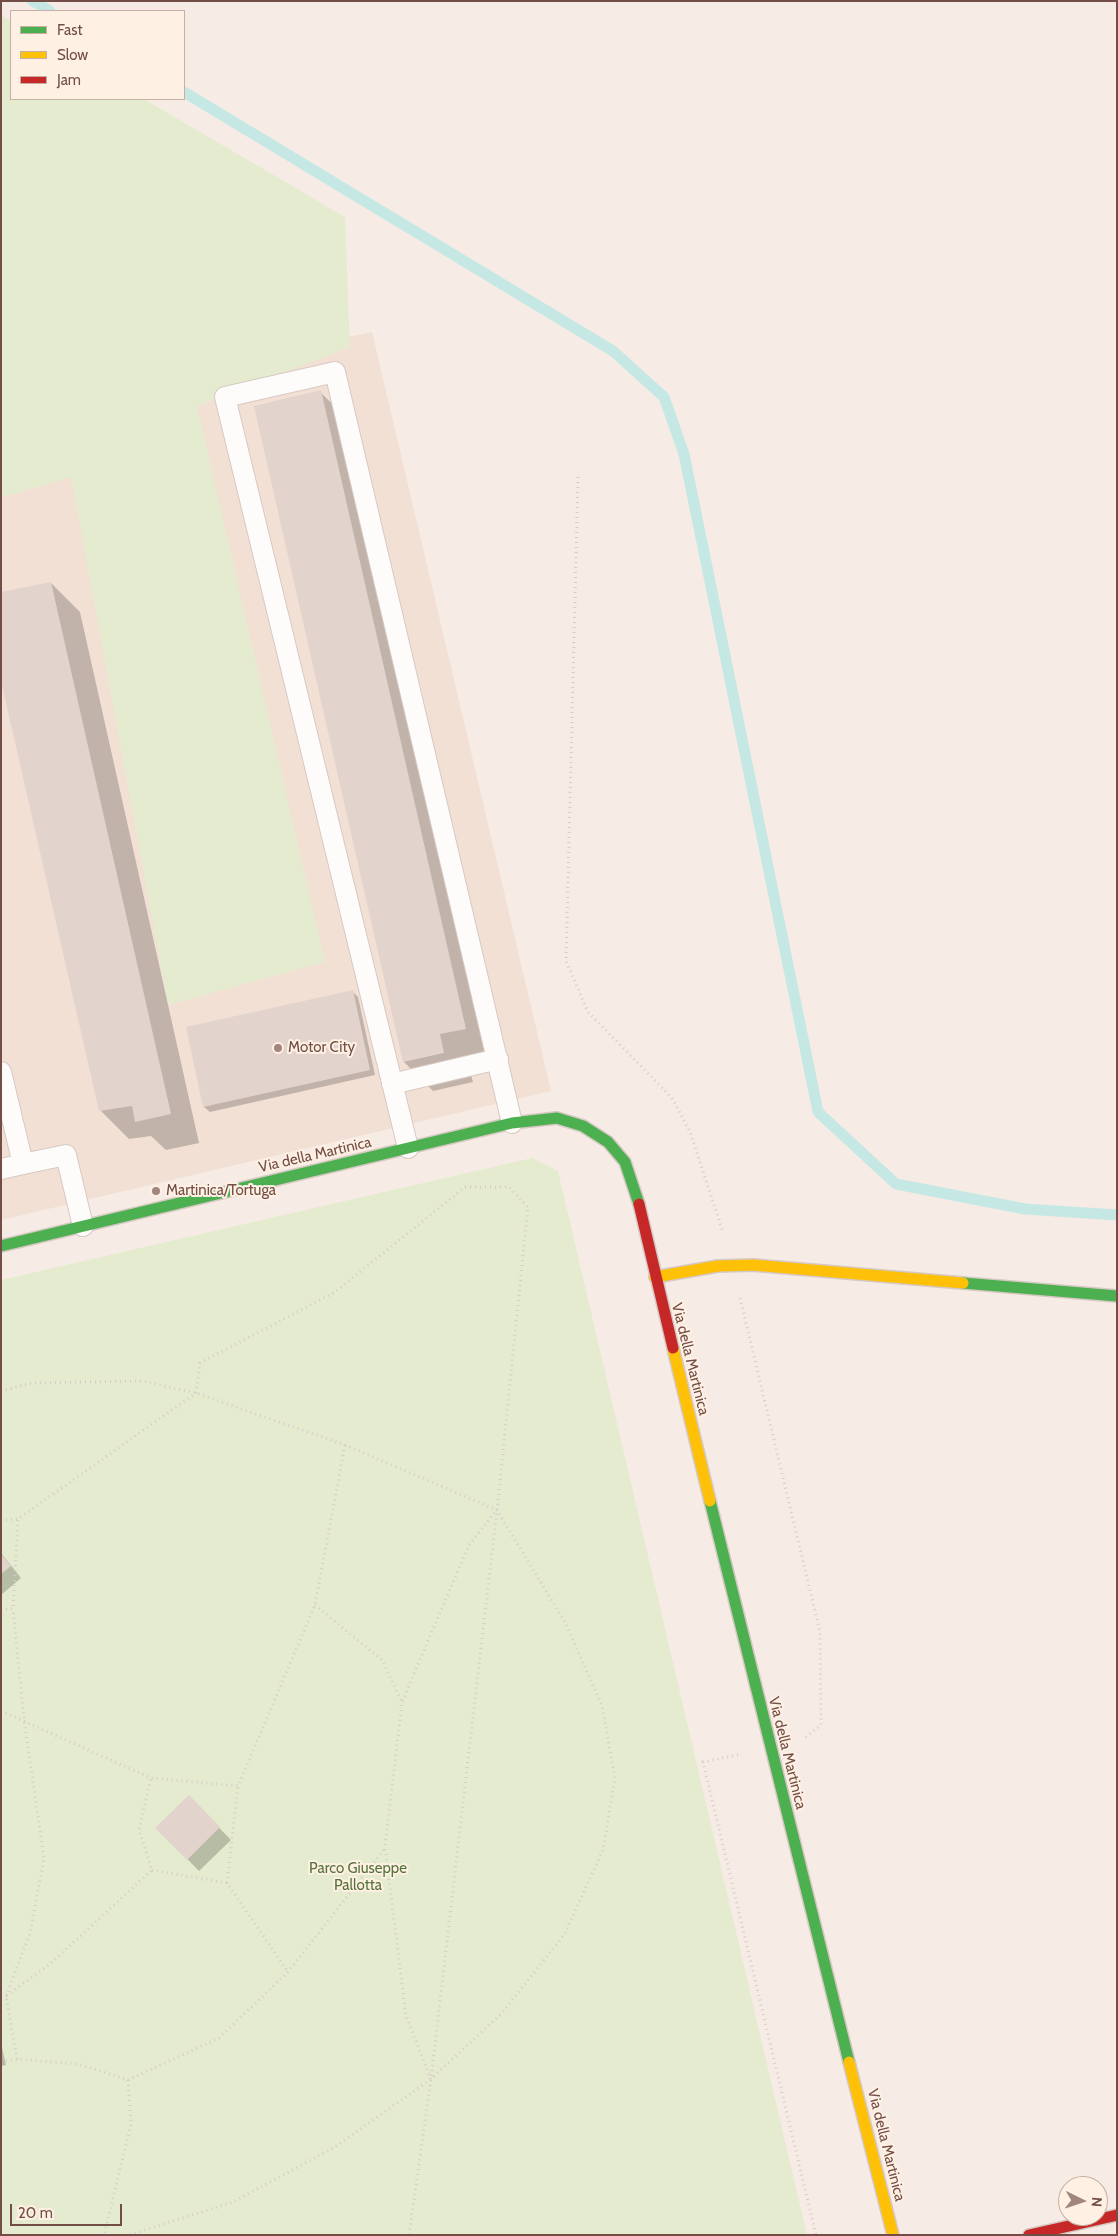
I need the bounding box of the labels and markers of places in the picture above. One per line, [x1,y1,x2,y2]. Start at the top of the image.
place label: Motor City [288,1039,355,1057]
marker: Motor City [272,1042,284,1054]
place label: Martinica/Tortuga [166,1182,276,1200]
marker: Martinica/Tortuga [150,1185,162,1197]

